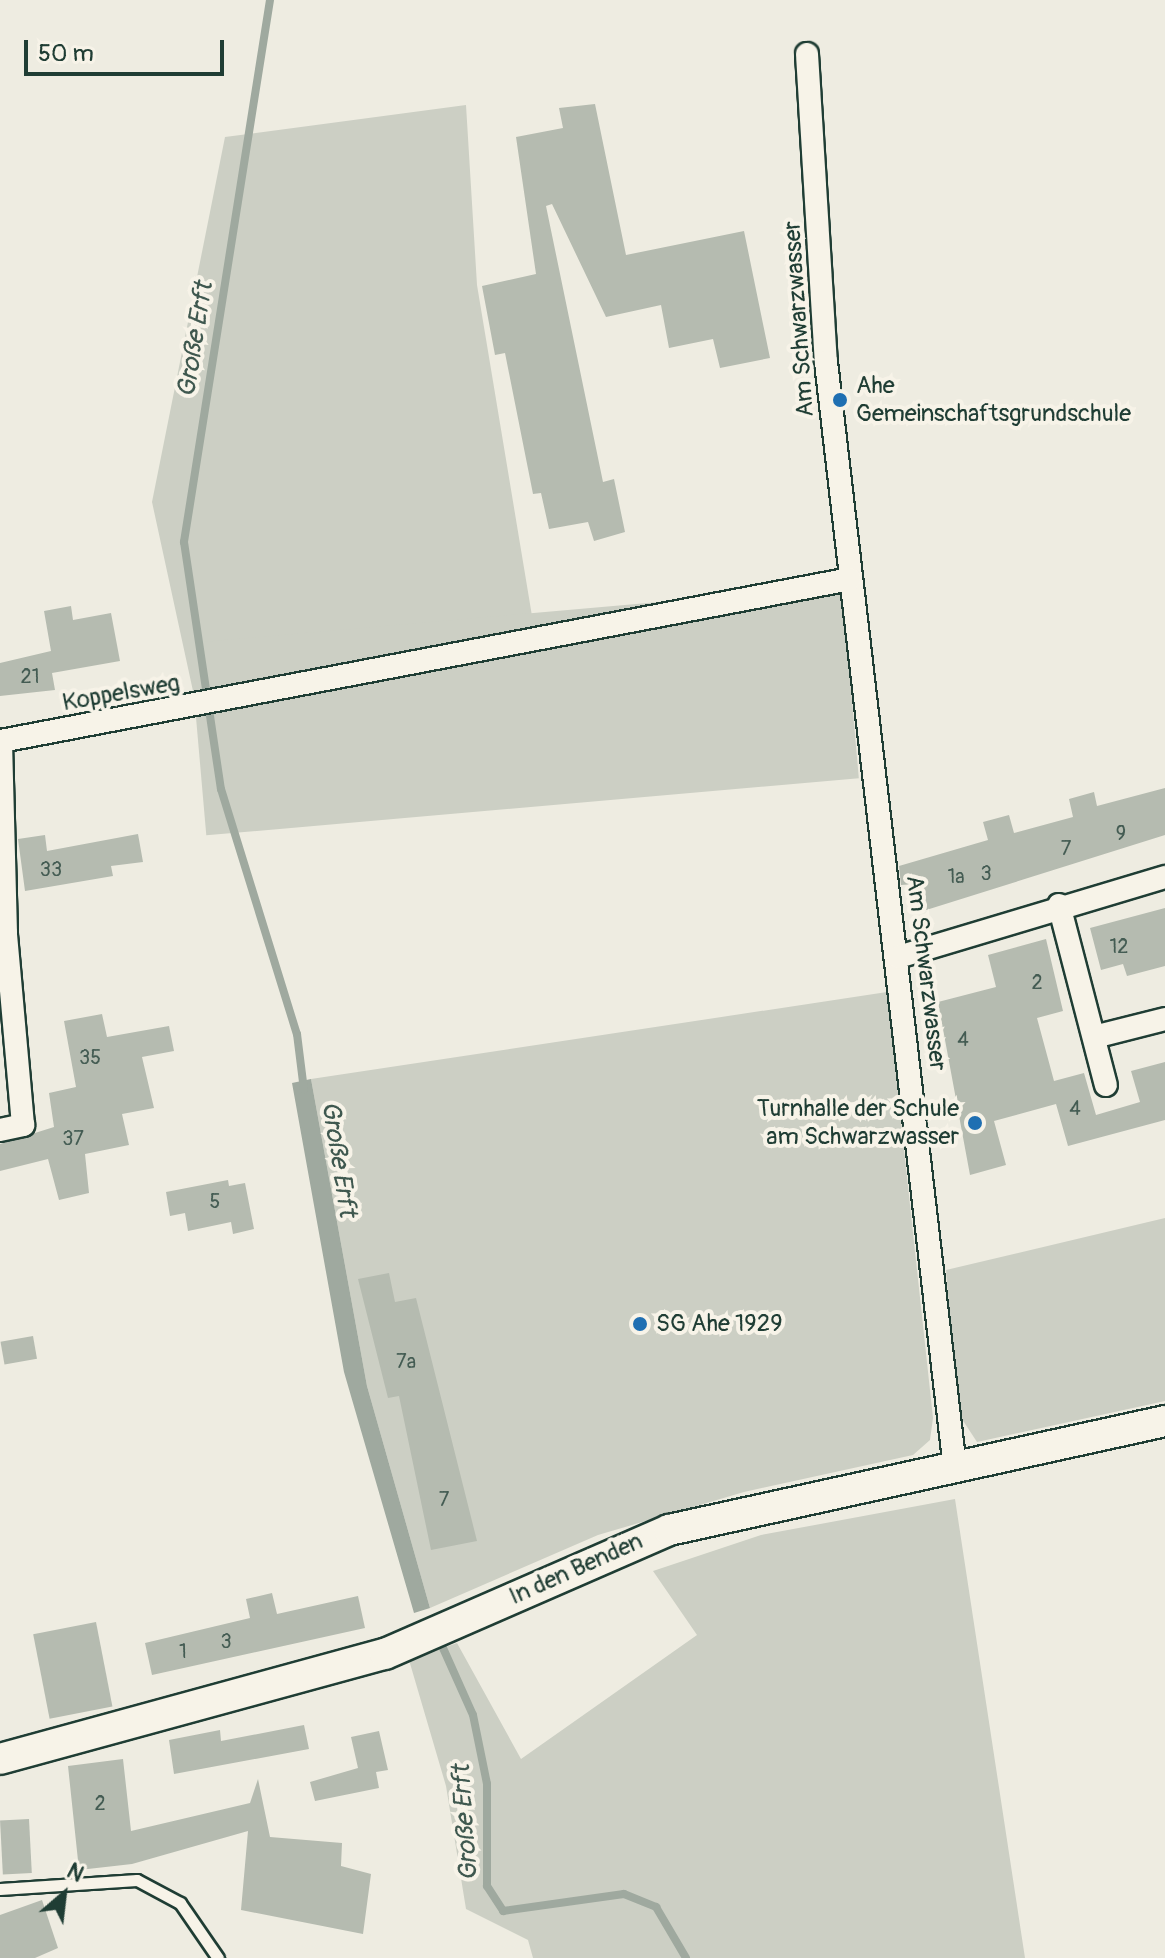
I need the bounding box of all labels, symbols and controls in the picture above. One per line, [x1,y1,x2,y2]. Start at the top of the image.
scale bar [28,24,228,74]
text: 50 m [38,39,94,68]
street label: Am Schwarzwasser [778,220,820,418]
water label: Große Erft [171,280,221,400]
place label: Ahe Gemeinschaftsgrundschule [856,372,1131,428]
marker: Ahe Gemeinschaftsgrundschule [831,391,849,409]
house number: 21 [21,664,39,688]
street label: Koppelsweg [60,669,182,717]
house number: 9 [1116,821,1126,845]
house number: 7 [1061,836,1071,860]
house number: 33 [40,857,62,881]
house number: 3 [980,861,992,885]
house number: 1a [947,864,965,888]
street label: Am Schwarzwasser [900,874,952,1072]
house number: 12 [1110,934,1128,958]
house number: 2 [1031,970,1043,994]
house number: 4 [957,1027,969,1051]
house number: 35 [79,1045,101,1069]
place label: Turnhalle der Schule am Schwarzwasser [757,1095,959,1151]
house number: 4 [1069,1096,1081,1120]
water label: Große Erft [313,1099,363,1219]
marker: Turnhalle der Schule am Schwarzwasser [966,1114,984,1132]
house number: 37 [62,1126,84,1150]
house number: 5 [210,1189,220,1213]
place label: SG Ahe 1929 [656,1310,783,1338]
marker: SG Ahe 1929 [631,1315,649,1333]
house number: 7a [396,1349,416,1373]
house number: 7 [439,1487,449,1511]
street label: In den Benden [505,1527,647,1611]
house number: 3 [220,1629,232,1653]
house number: 1 [179,1639,187,1663]
water label: Große Erft [446,1764,486,1882]
house number: 2 [94,1791,106,1815]
north arrow [24,1854,104,1934]
text: N [62,1857,88,1889]

